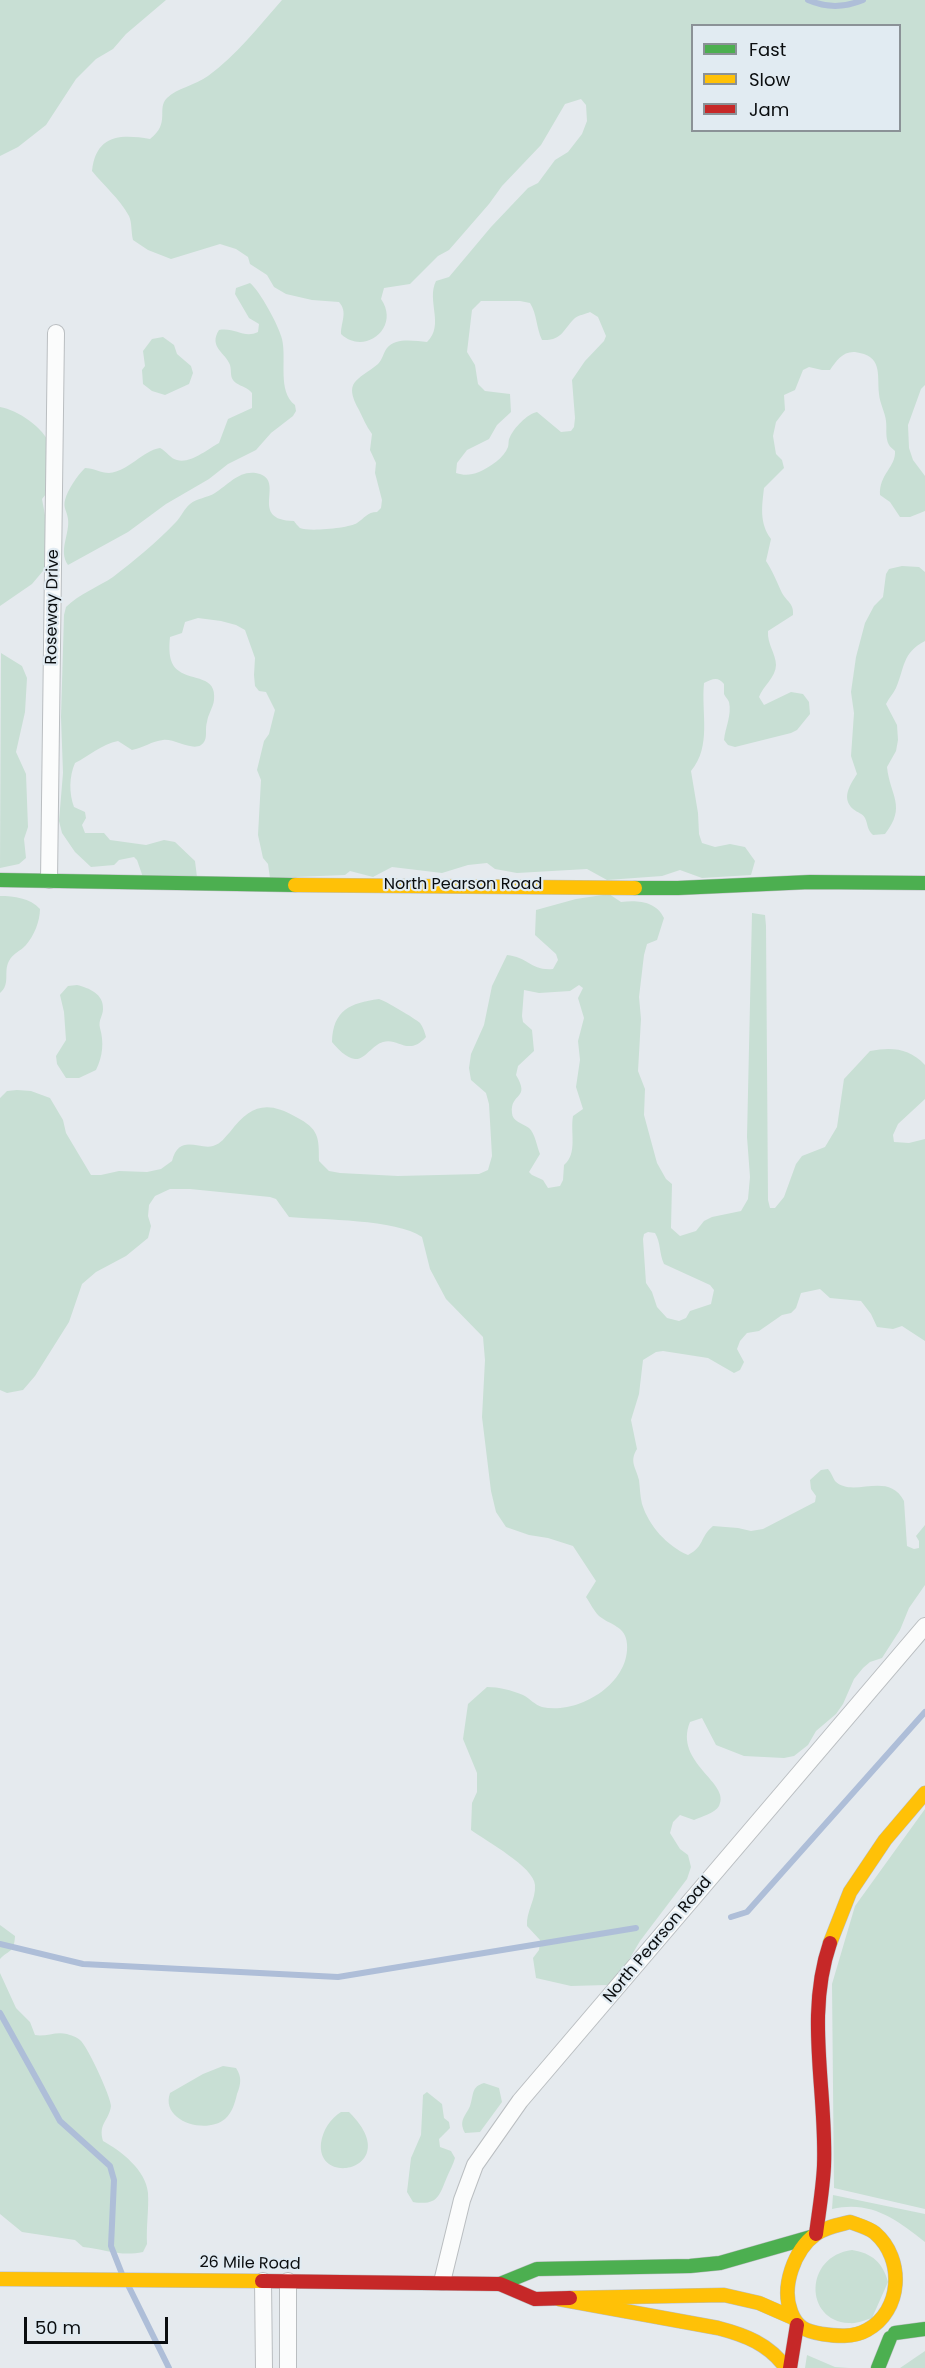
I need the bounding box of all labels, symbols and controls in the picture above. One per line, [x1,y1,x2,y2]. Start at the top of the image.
legend [691,24,901,132]
text: Fast [749,37,786,62]
text: Slow [749,67,790,92]
text: Jam [749,97,789,122]
street label: Roseway Drive [42,549,64,665]
street label: North Pearson Road [384,875,542,895]
street label: North Pearson Road [600,1873,716,2007]
street label: 26 Mile Road [199,2254,301,2274]
scale bar [27,2305,171,2343]
text: 50 m [35,2315,81,2340]

